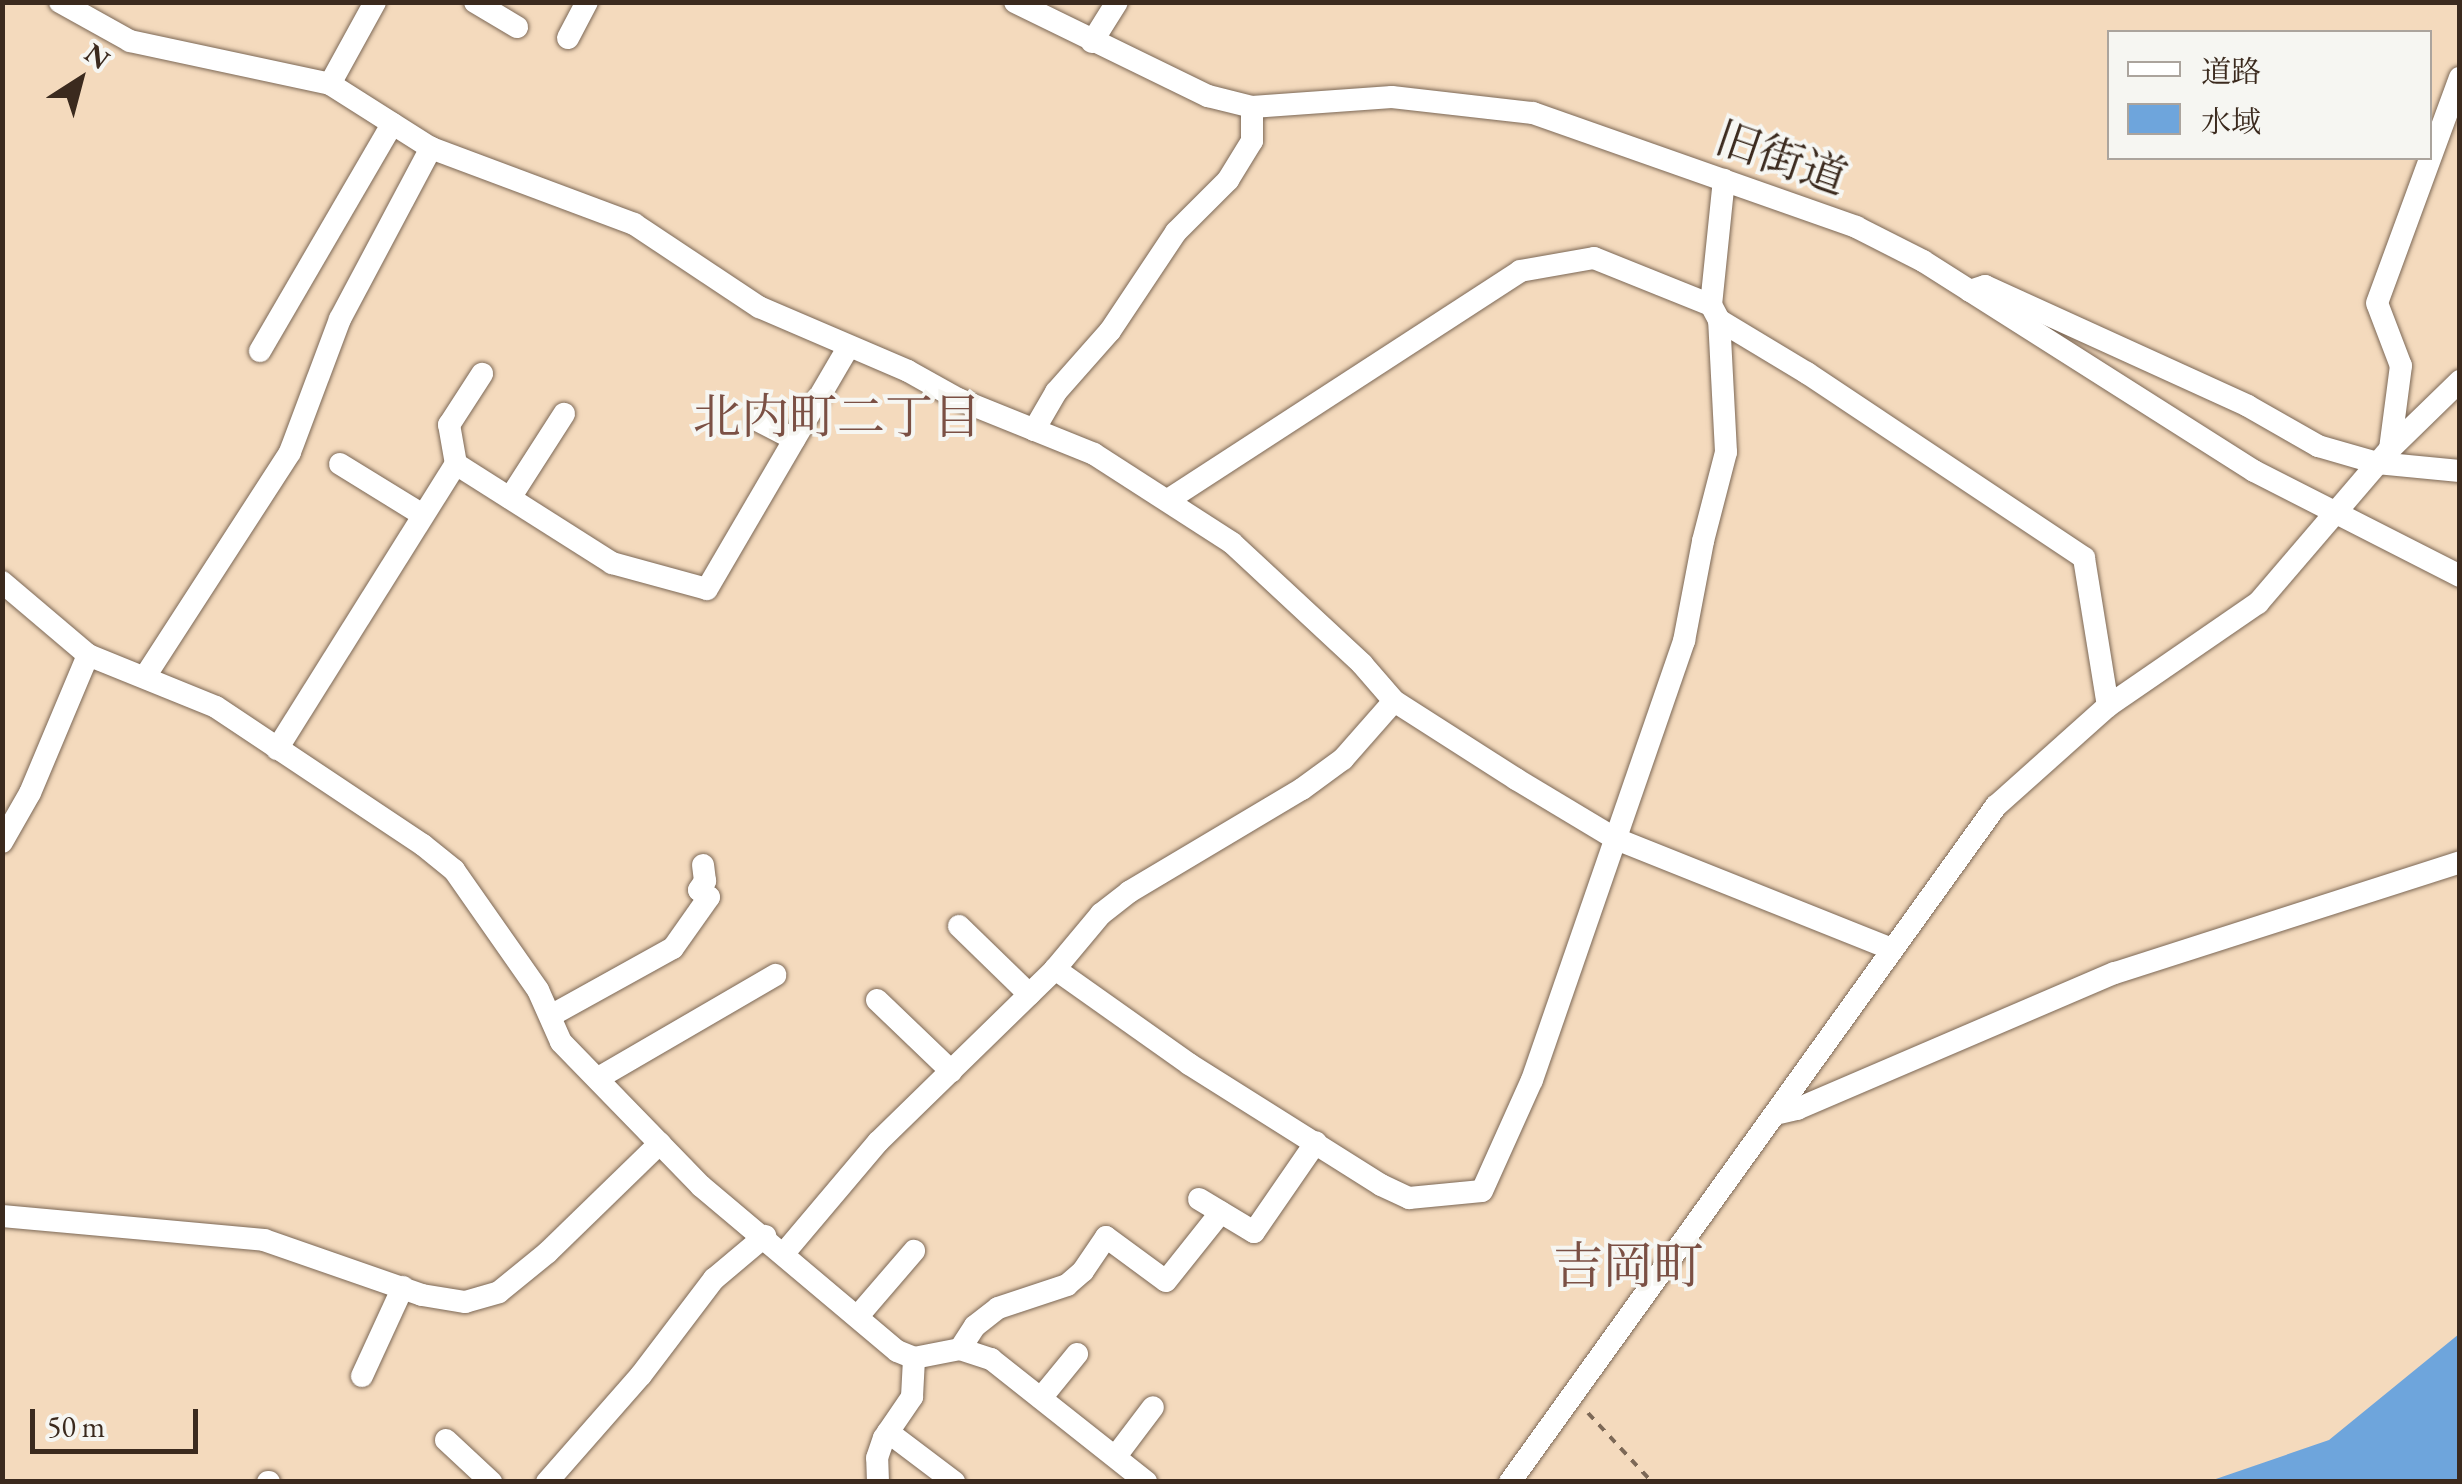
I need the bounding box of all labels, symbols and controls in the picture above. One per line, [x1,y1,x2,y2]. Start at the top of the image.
north arrow [30,30,130,130]
legend [2107,30,2432,160]
text: N [78,35,117,77]
text: 道路 [2201,52,2261,91]
text: 水域 [2201,102,2261,141]
street label: 旧街道 [1708,110,1854,206]
district label: 北内町二丁目 [693,388,981,446]
district label: 吉岡町 [1553,1236,1703,1296]
scale bar [35,1389,202,1451]
text: 50 m [47,1407,105,1446]

